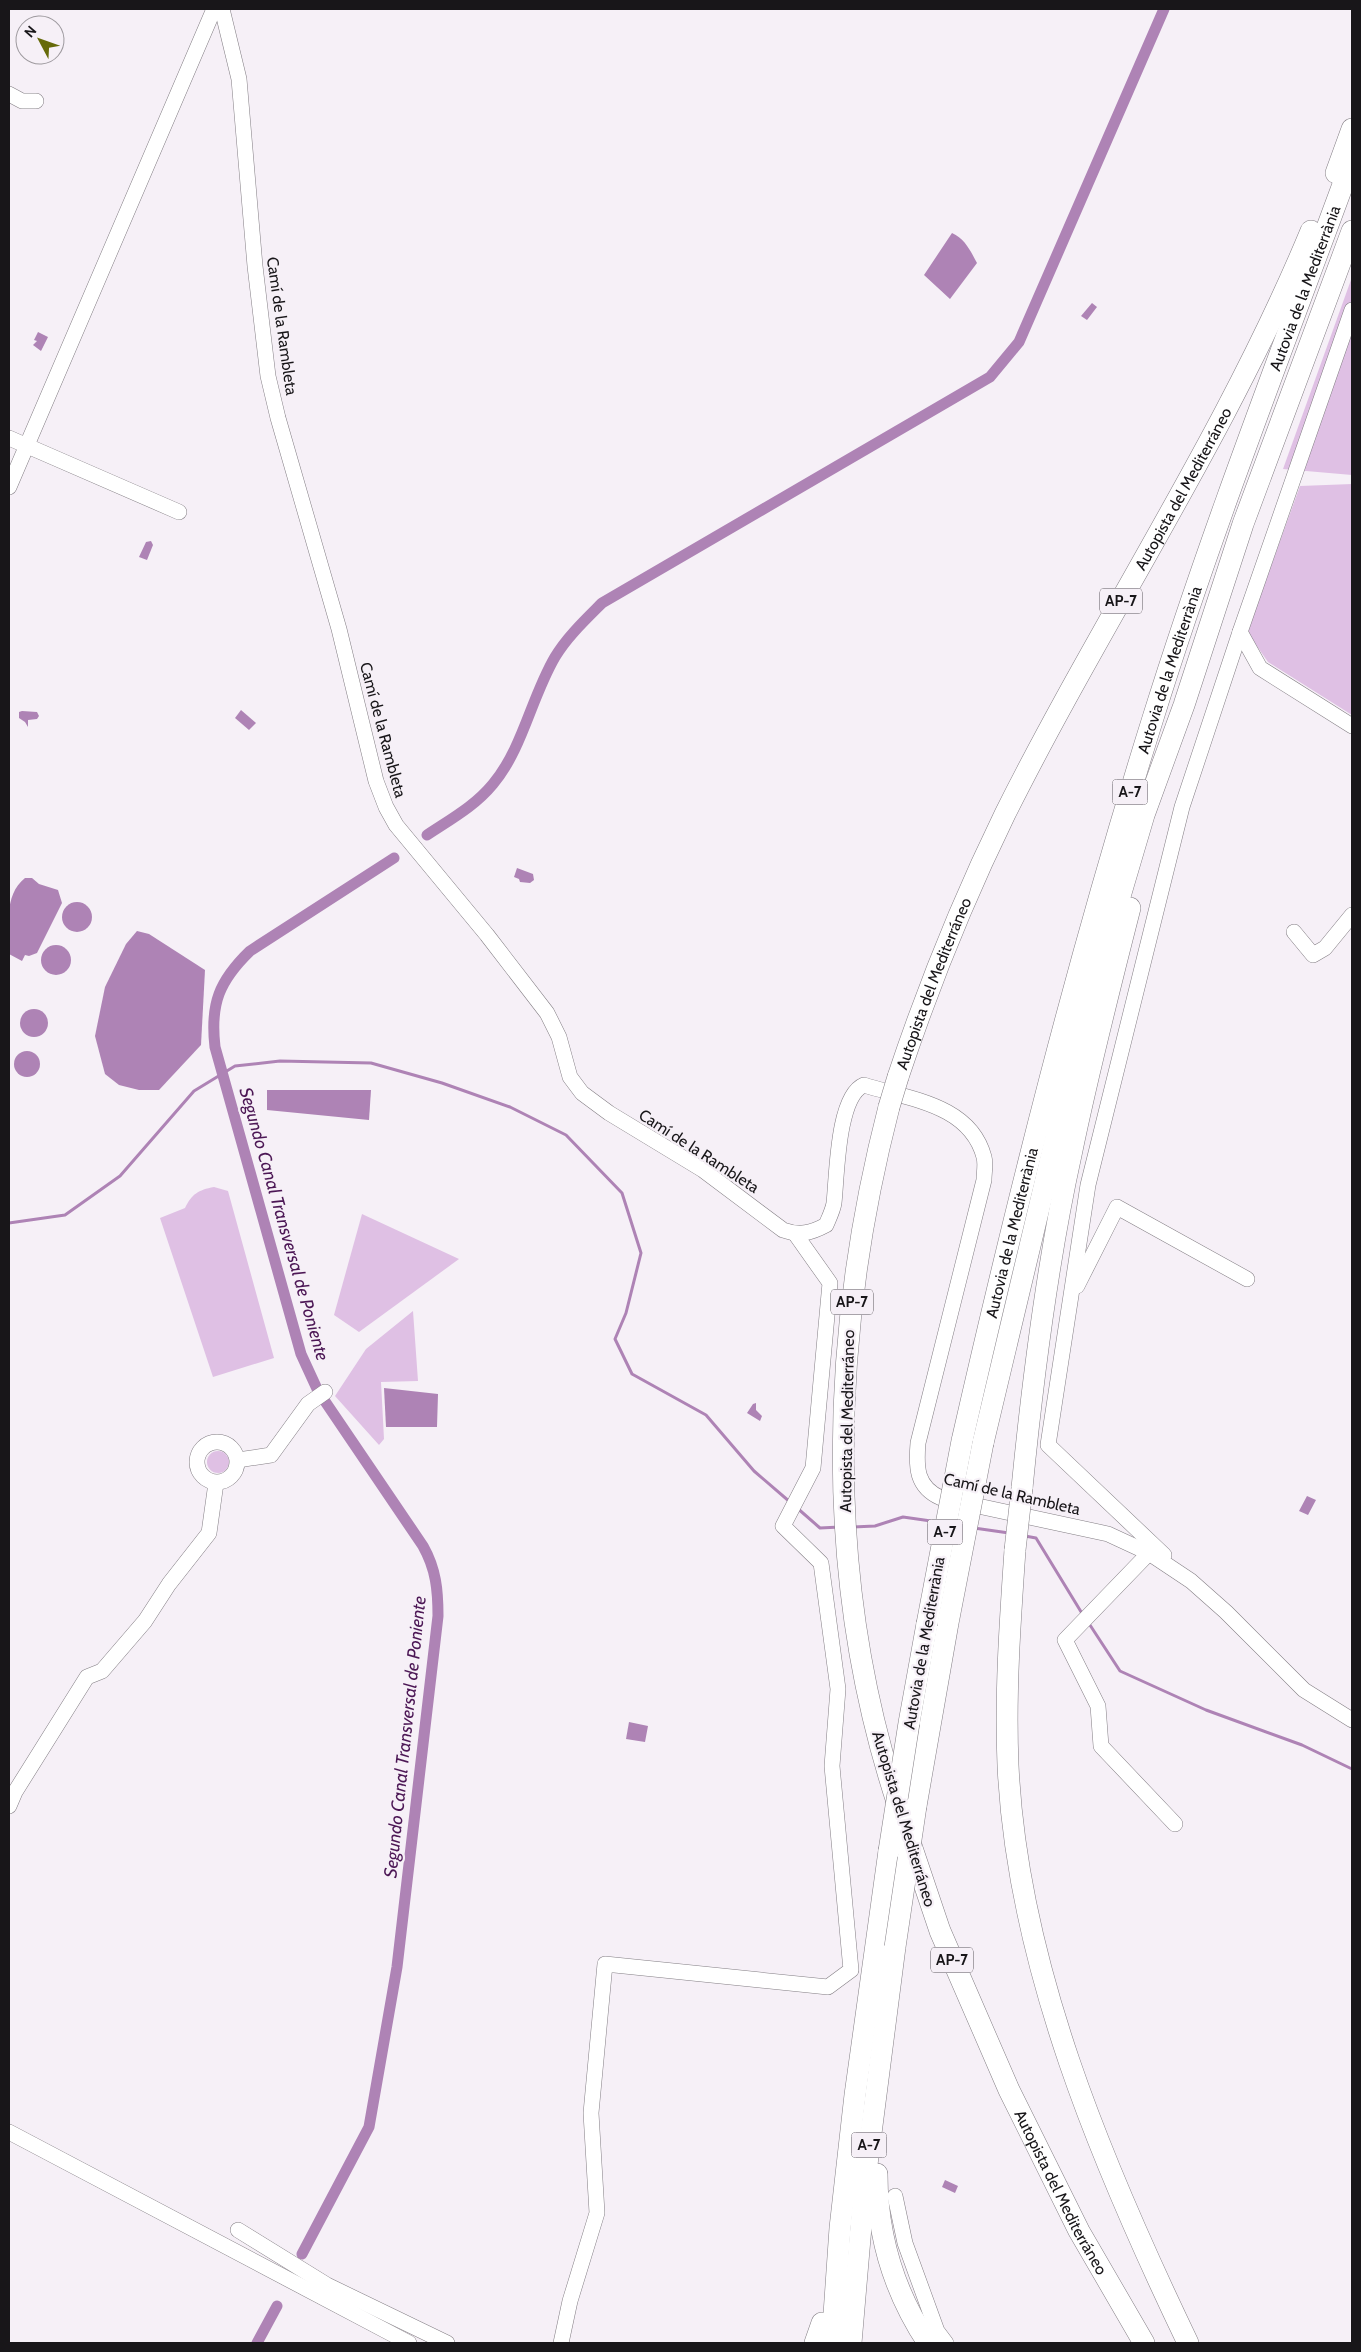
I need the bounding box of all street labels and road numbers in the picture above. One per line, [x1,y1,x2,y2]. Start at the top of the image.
street label: Autovia de la Mediterrània [1265,202,1344,373]
street label: Camí de la Rambleta [263,256,301,397]
street label: Autopista del Mediterráneo [1130,404,1235,573]
street label: Autovia de la Mediterrània [1133,583,1205,756]
road number: AP-7 [1100,588,1142,614]
street label: Camí de la Rambleta [356,660,410,800]
road number: A-7 [1112,780,1148,804]
street label: Autopista del Mediterráneo [892,894,975,1072]
street label: Camí de la Rambleta [635,1105,763,1197]
street label: Autovia de la Mediterrània [981,1145,1042,1320]
road number: AP-7 [831,1290,873,1314]
street label: Autopista del Mediterráneo [836,1329,858,1512]
street label: Camí de la Rambleta [942,1469,1082,1519]
road number: A-7 [928,1520,962,1544]
street label: Autovia de la Mediterrània [899,1555,949,1731]
street label: Autopista del Mediterráneo [868,1729,940,1909]
road number: AP-7 [931,1948,973,1972]
street label: Autopista del Mediterráneo [1011,2107,1112,2278]
road number: A-7 [852,2132,886,2158]

